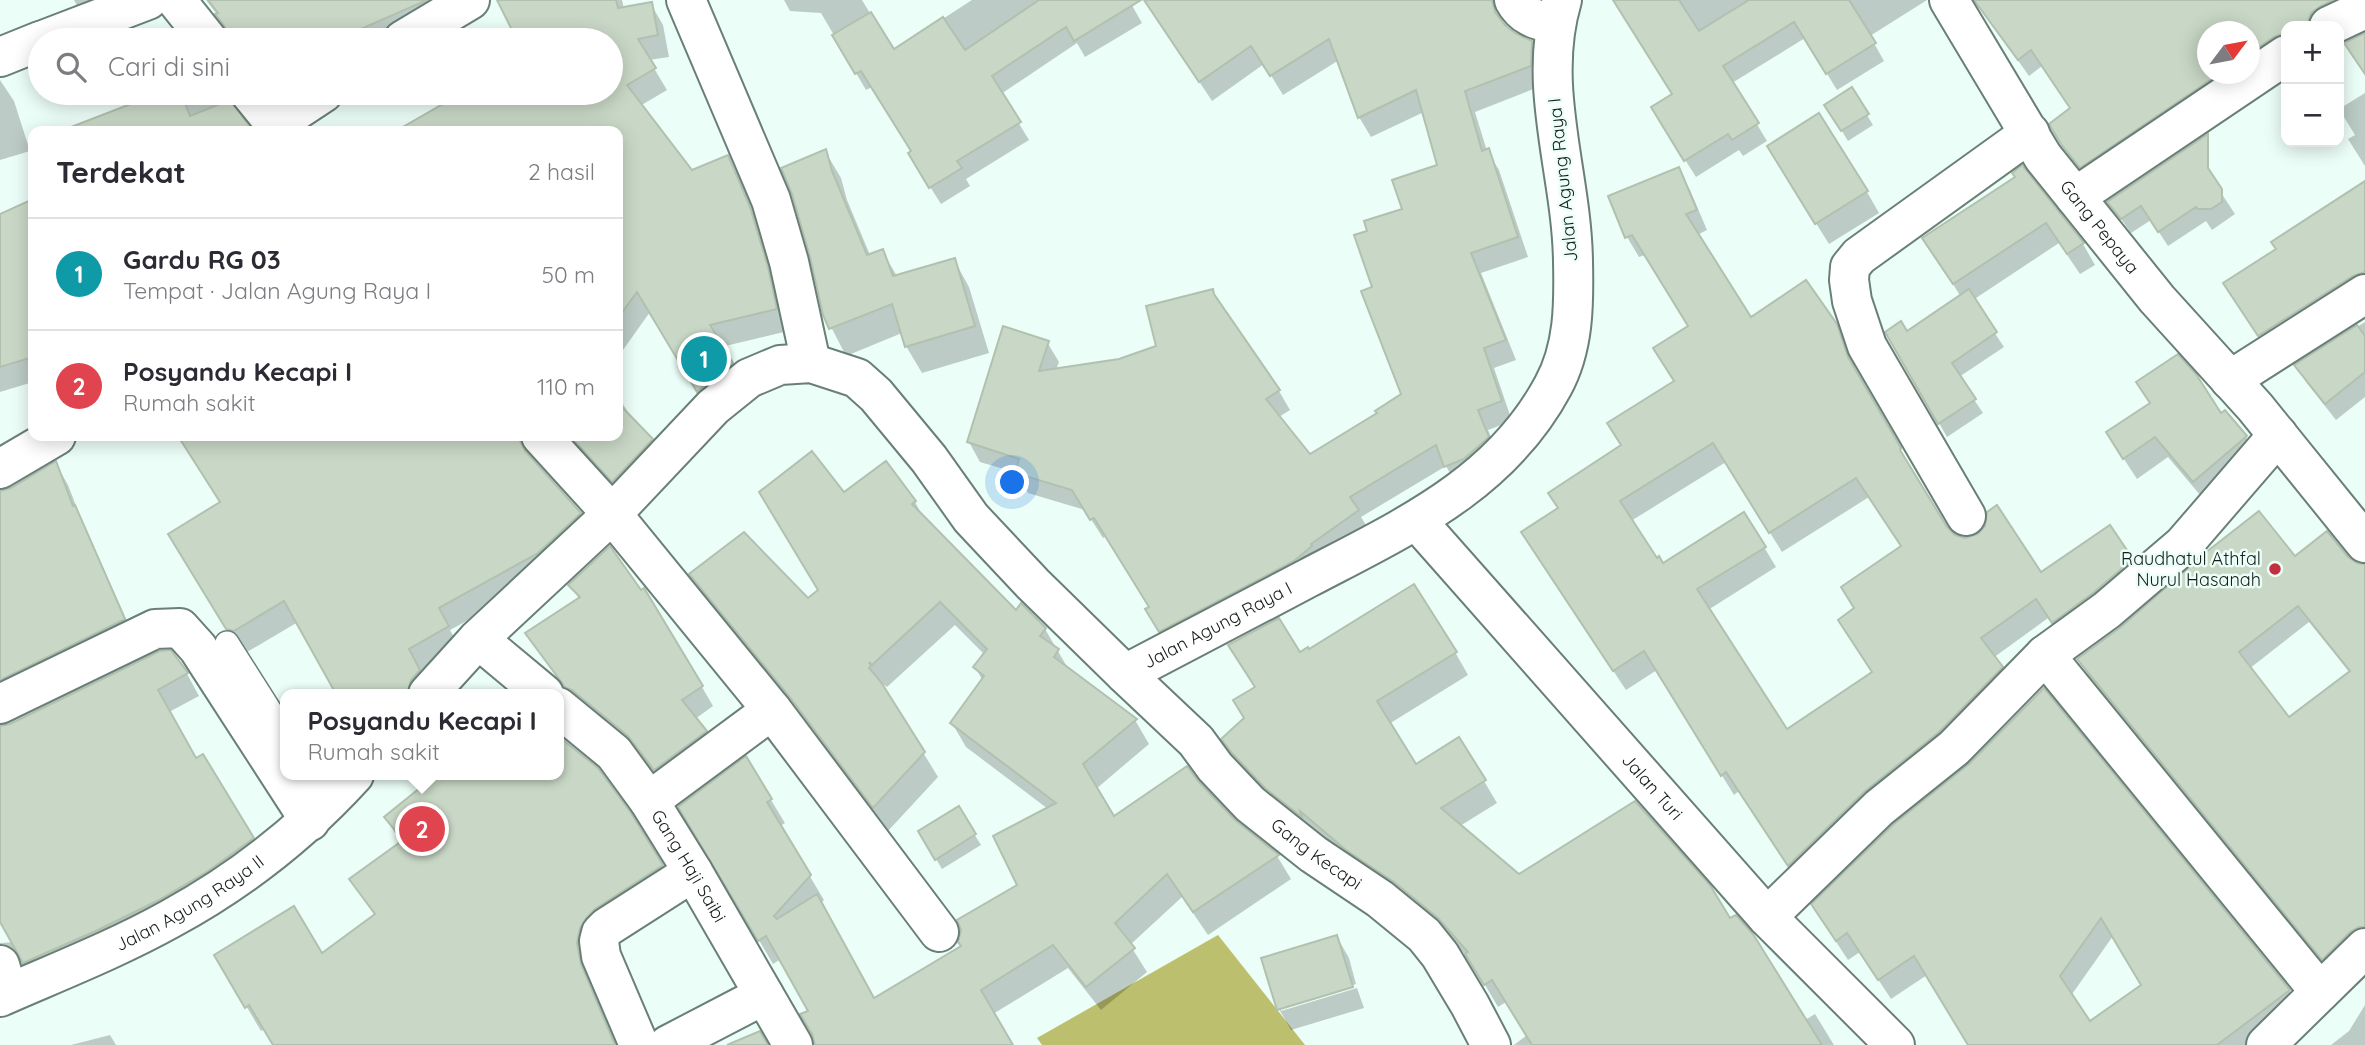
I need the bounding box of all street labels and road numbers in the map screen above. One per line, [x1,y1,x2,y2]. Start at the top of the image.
street label: Jalan Agung Raya I [1542,97,1583,263]
street label: Gang Pepaya [2055,175,2144,279]
street label: Jalan Agung Raya I [1139,576,1296,673]
street label: Jalan Turi [1617,749,1688,825]
street label: Gang Haji Saibi [646,805,732,926]
street label: Gang Kecapi [1266,813,1367,895]
street label: Jalan Agung Raya II [112,850,268,956]

